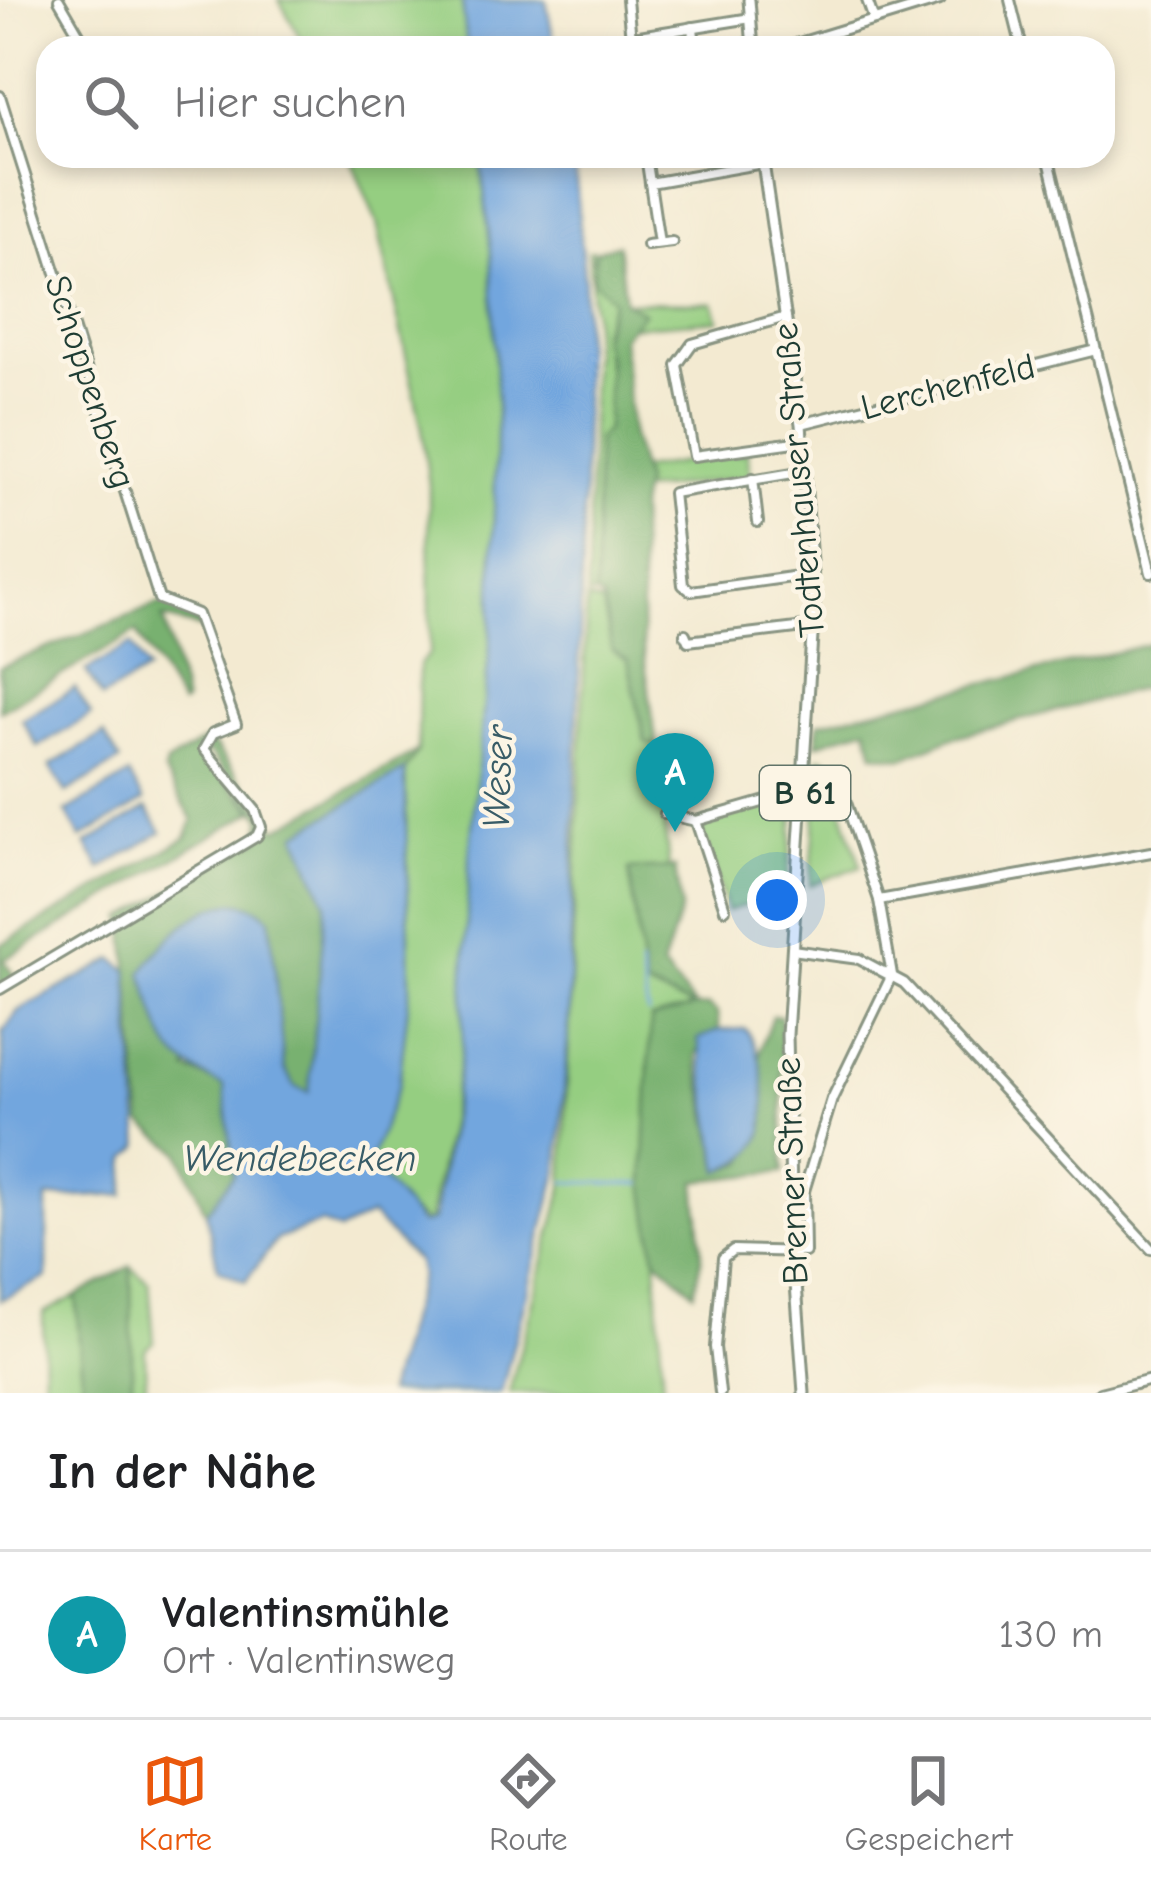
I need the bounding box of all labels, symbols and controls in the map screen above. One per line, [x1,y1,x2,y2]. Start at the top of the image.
search box [36,36,1115,168]
icon: search [78,69,144,135]
text: Hier suchen [174,76,407,128]
street label: Schoppenberg [36,270,144,494]
street label: Todtenhauser Straße [765,321,833,639]
street label: Lerchenfeld [857,346,1039,428]
water label: Weser [474,723,522,829]
pin: A [636,733,714,832]
road number: B 61 [760,766,850,820]
your location [747,870,807,930]
street label: Bremer Straße [768,1057,816,1285]
water label: Wendebecken [183,1136,417,1181]
text: In der Nähe [48,1442,316,1501]
text: Valentinsmühle [162,1586,449,1638]
text: A [76,1612,98,1657]
text: 130 m [999,1612,1103,1657]
text: Ort · Valentinsweg [162,1638,456,1683]
tab: Karte [138,1748,212,1858]
tab: Route [489,1748,568,1858]
tab: Gespeichert [844,1748,1013,1858]

